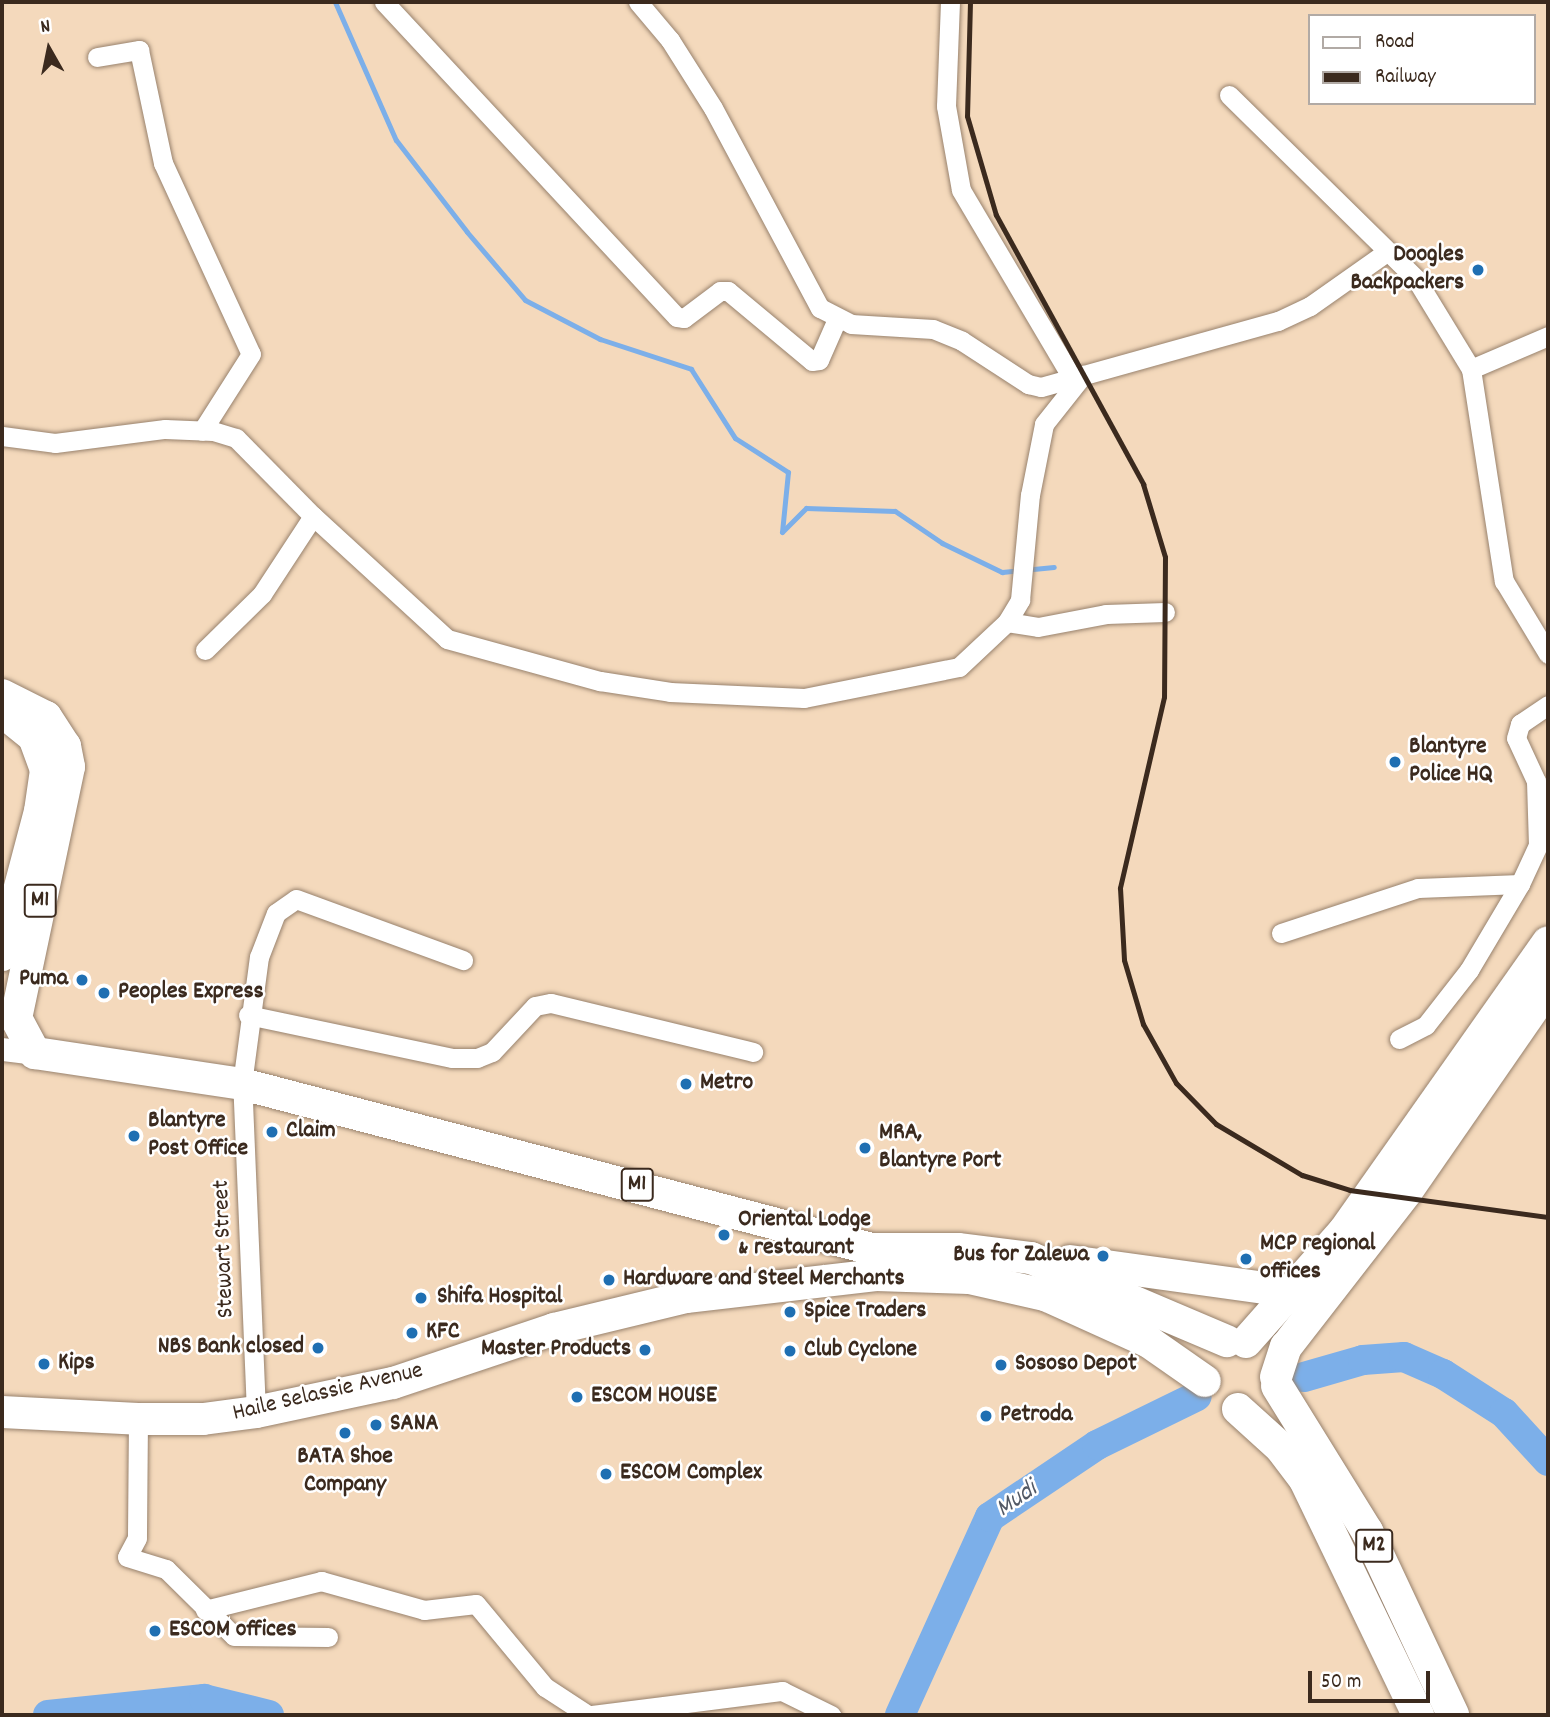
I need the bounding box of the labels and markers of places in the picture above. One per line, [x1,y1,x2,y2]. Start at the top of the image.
place label: Doogles Backpackers [1351,242,1464,298]
marker: Doogles Backpackers [1470,262,1486,278]
place label: Blantyre Police HQ [1409,734,1493,790]
marker: Blantyre Police HQ [1387,754,1403,770]
place label: Puma [19,966,68,994]
marker: Puma [74,972,90,988]
place label: Peoples Express [118,979,264,1007]
marker: Peoples Express [96,985,112,1001]
place label: Metro [700,1070,753,1098]
marker: Metro [678,1076,694,1092]
place label: Blantyre Post Office [148,1108,248,1164]
place label: Claim [286,1118,336,1146]
place label: MRA, Blantyre Port [879,1120,1001,1176]
marker: Claim [264,1124,280,1140]
marker: Blantyre Post Office [126,1128,142,1144]
marker: MRA, Blantyre Port [857,1140,873,1156]
place label: Oriental Lodge & restaurant [738,1207,871,1263]
marker: Oriental Lodge & restaurant [716,1227,732,1243]
place label: MCP regional offices [1260,1231,1375,1287]
place label: Bus for Zalewa [953,1242,1089,1270]
marker: Bus for Zalewa [1095,1248,1111,1264]
marker: MCP regional offices [1238,1251,1254,1267]
place label: Hardware and Steel Merchants [623,1266,905,1294]
marker: Hardware and Steel Merchants [601,1272,617,1288]
place label: Shifa Hospital [437,1284,563,1312]
marker: Shifa Hospital [411,1288,431,1308]
place label: Spice Traders [804,1298,926,1326]
marker: Spice Traders [782,1304,798,1320]
place label: KFC [426,1319,460,1347]
marker: KFC [404,1325,420,1341]
place label: NBS Bank closed [158,1334,304,1362]
place label: Master Products [481,1336,631,1364]
place label: Club Cyclone [804,1337,917,1365]
marker: NBS Bank closed [310,1340,326,1356]
marker: Master Products [637,1342,653,1358]
marker: Club Cyclone [782,1343,798,1359]
place label: Kips [58,1350,95,1378]
place label: Sososo Depot [1015,1351,1137,1379]
marker: Kips [36,1356,52,1372]
marker: Sososo Depot [993,1357,1009,1373]
place label: ESCOM HOUSE [591,1383,717,1411]
marker: ESCOM HOUSE [569,1389,585,1405]
place label: Petroda [1000,1402,1072,1430]
marker: Petroda [978,1408,994,1424]
place label: SANA [390,1411,439,1439]
marker: SANA [368,1417,384,1433]
marker: BATA Shoe Company [337,1425,353,1441]
place label: BATA Shoe Company [297,1444,393,1500]
place label: ESCOM Complex [620,1460,762,1488]
marker: ESCOM Complex [598,1466,614,1482]
place label: ESCOM offices [169,1617,297,1645]
marker: ESCOM offices [147,1623,163,1639]

